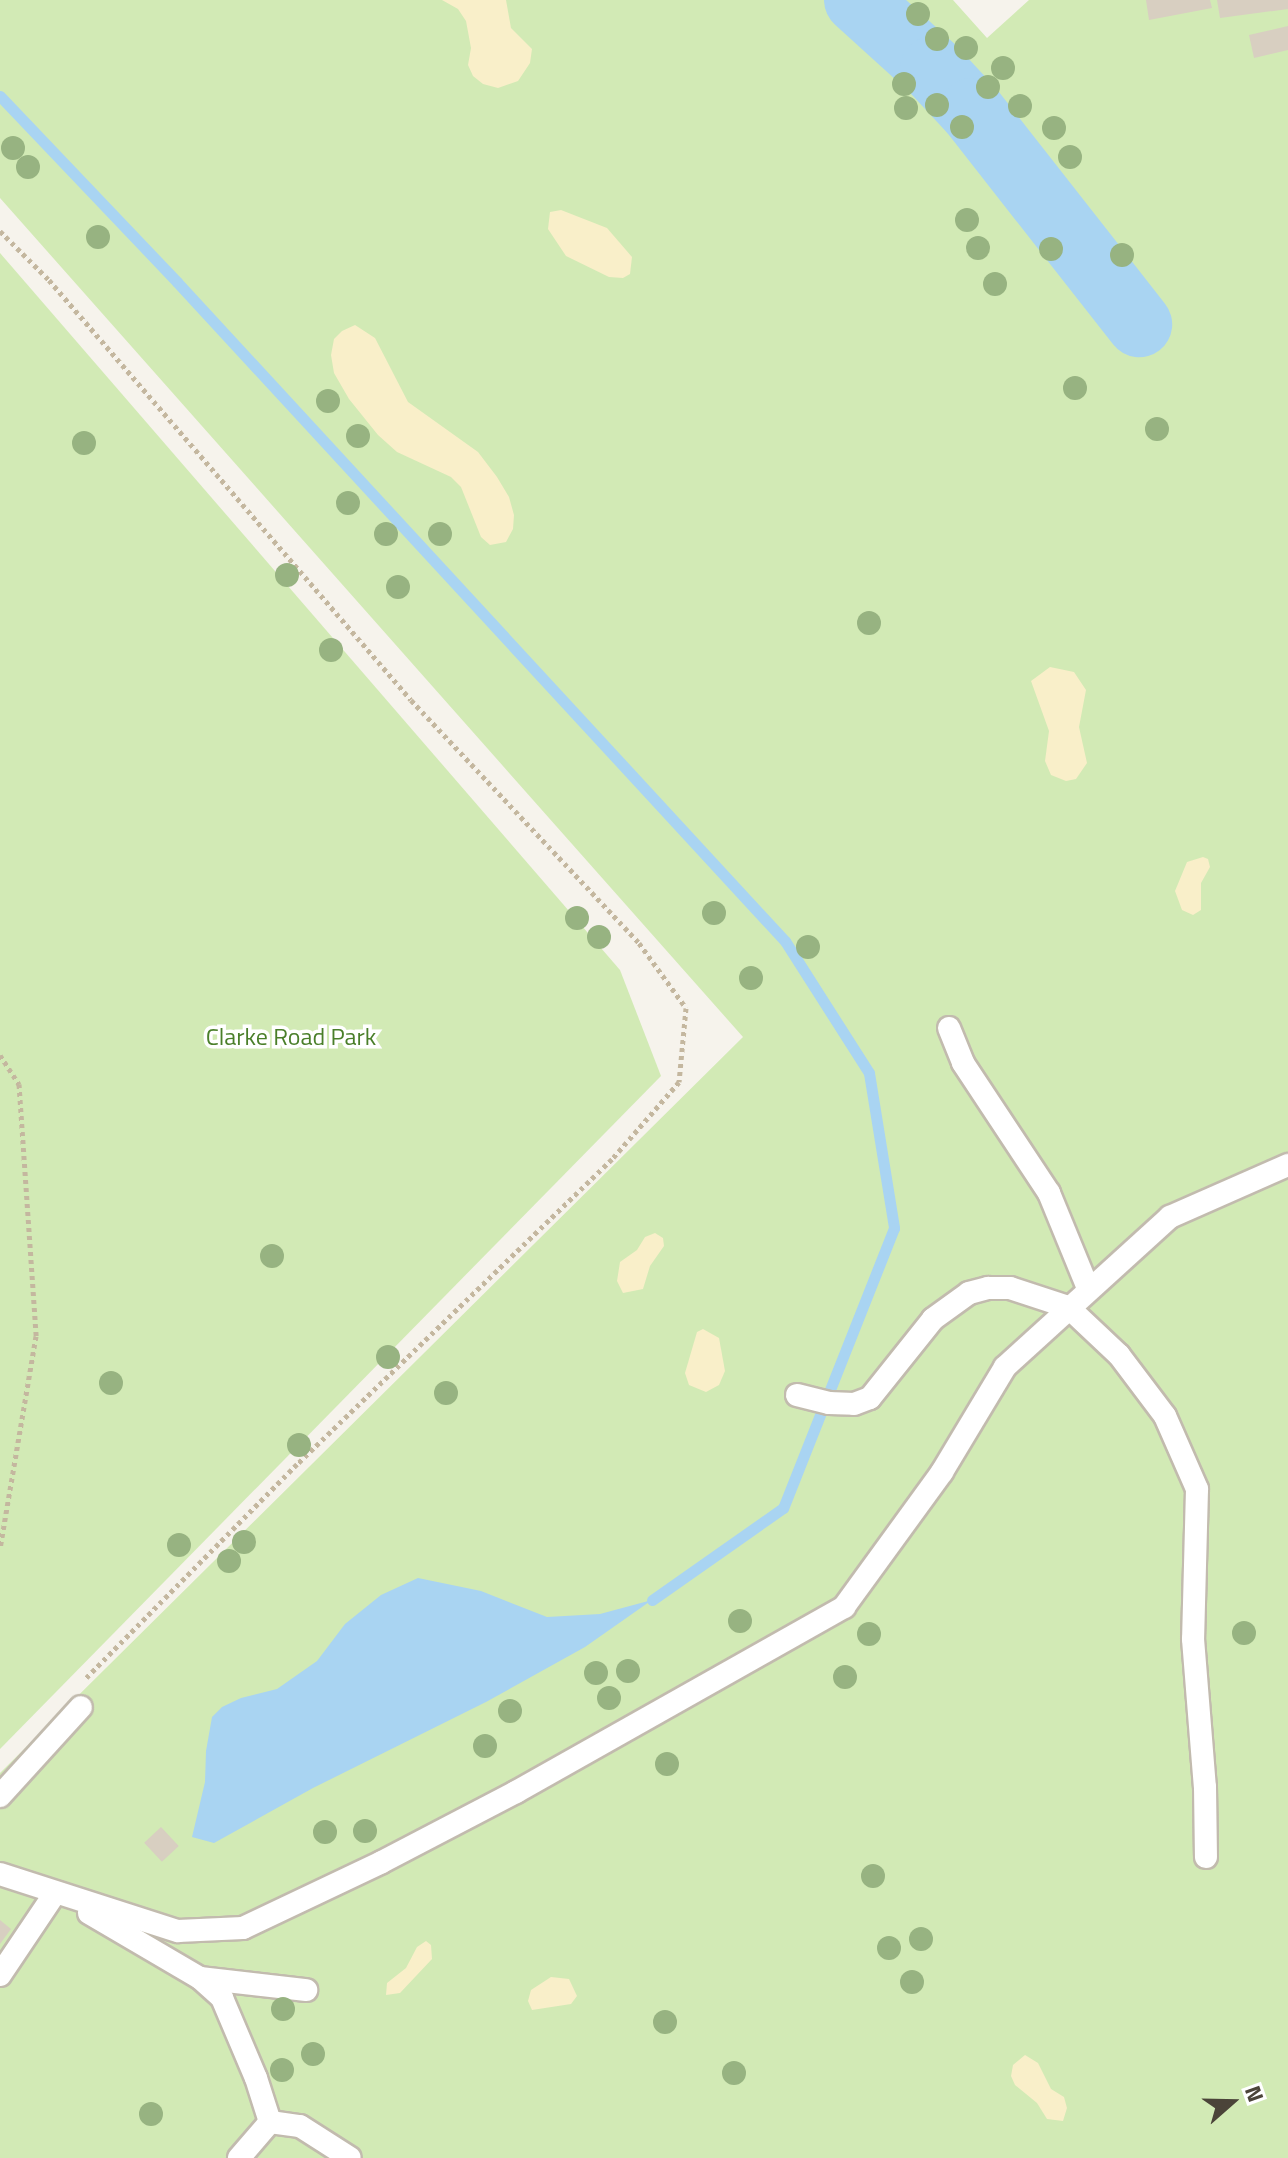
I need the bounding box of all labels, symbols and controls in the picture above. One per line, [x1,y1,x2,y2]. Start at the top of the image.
park label: Clarke Road Park [206,1023,376,1051]
north arrow [1192,2062,1272,2142]
text: N [1236,2081,1273,2107]

